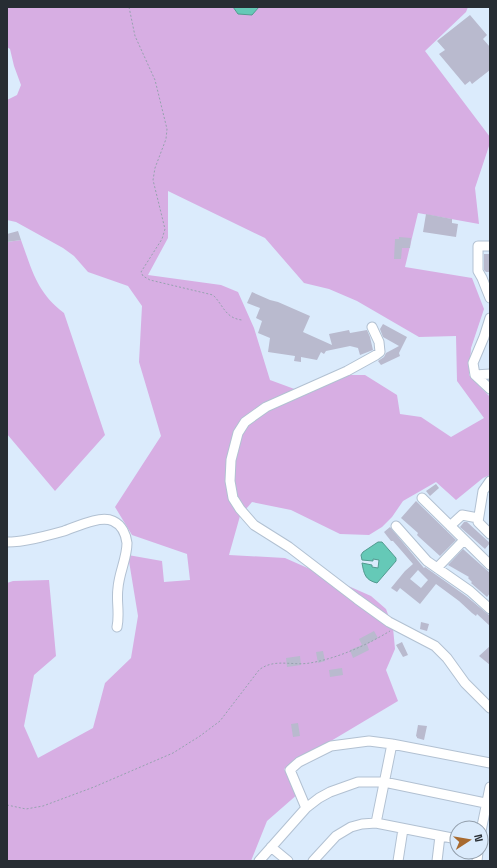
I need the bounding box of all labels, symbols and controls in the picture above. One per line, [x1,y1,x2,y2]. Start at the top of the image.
north arrow [449,820,489,860]
text: N [471,833,486,843]

